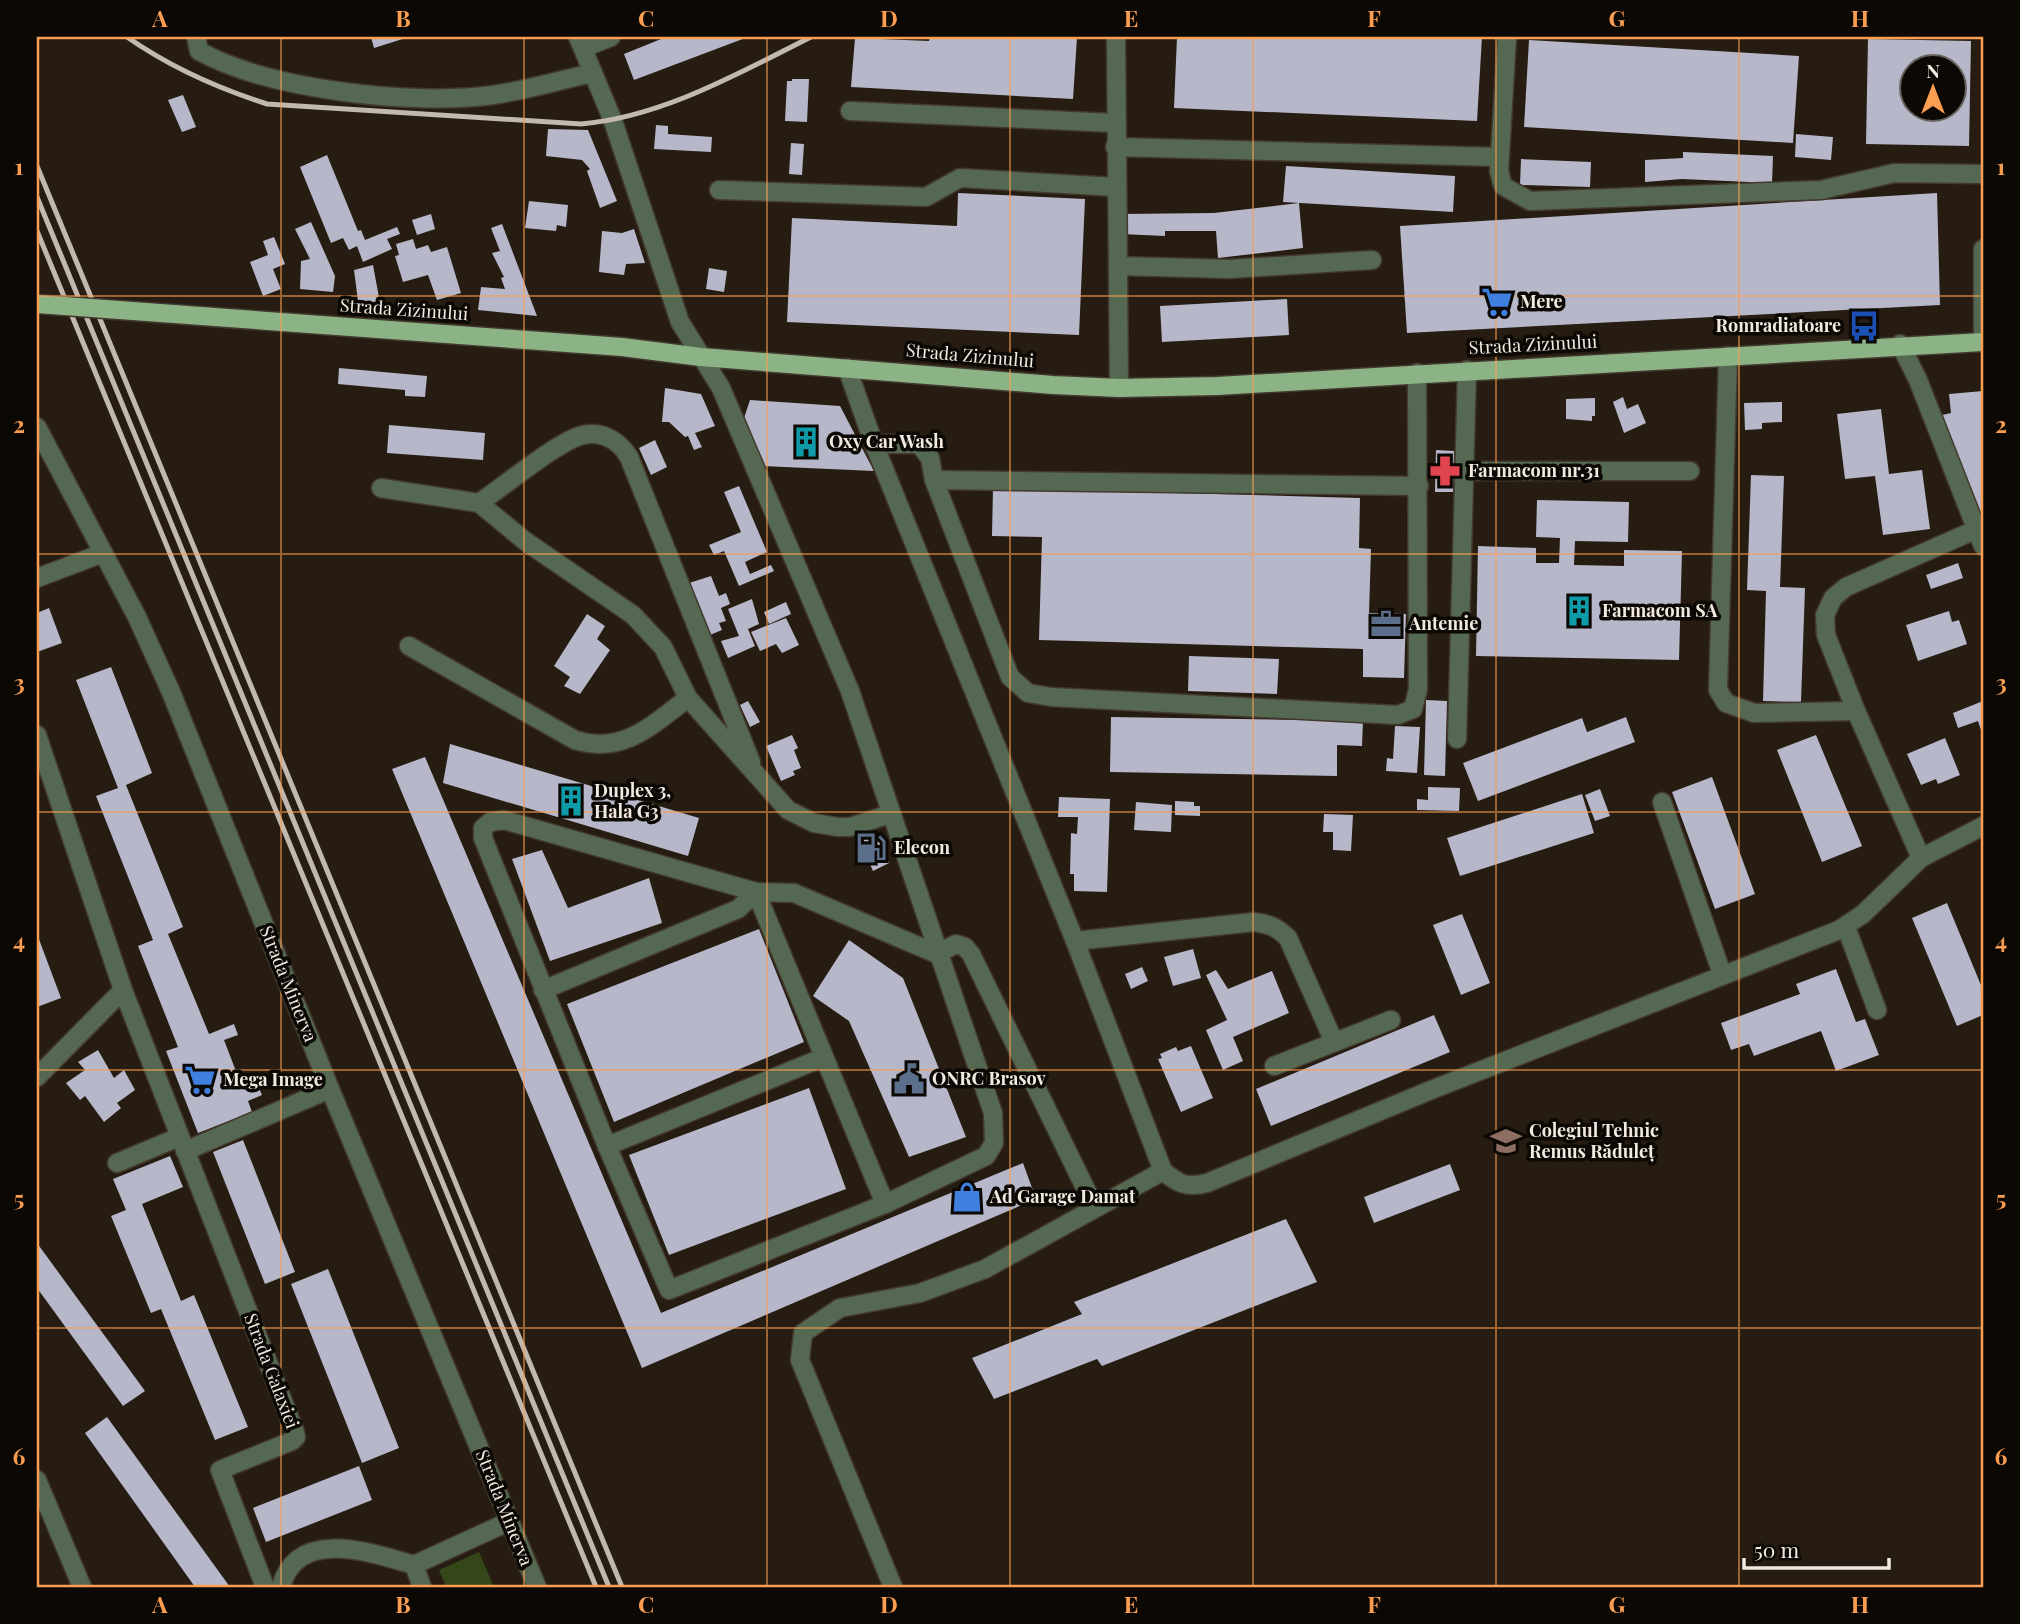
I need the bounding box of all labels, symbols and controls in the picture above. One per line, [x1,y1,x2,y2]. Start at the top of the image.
text: A [151,2,168,33]
text: B [395,2,411,33]
text: C [638,2,654,33]
text: D [880,2,898,33]
text: E [1124,2,1138,33]
text: F [1367,2,1381,33]
text: G [1609,2,1626,33]
text: H [1851,2,1869,33]
north arrow [1898,52,1968,122]
text: N [1926,57,1940,83]
text: 1 [15,150,24,181]
text: 1 [1997,150,2006,181]
supermarket icon: Mere [1480,285,1514,319]
place label: Mere [1520,289,1563,313]
street label: Strada Zizinului [339,293,469,325]
bus stop icon: Romradiatoare [1847,309,1881,343]
place label: Romradiatoare [1716,313,1841,337]
street label: Strada Zizinului [1468,329,1598,359]
street label: Strada Zizinului [905,337,1035,373]
text: 2 [13,408,25,439]
text: 2 [1995,408,2007,439]
building icon: Oxy Car Wash [789,425,823,459]
place label: Oxy Car Wash [829,429,944,453]
pharmacy icon: Farmacom nr.31 [1428,454,1462,488]
place label: Farmacom nr.31 [1468,458,1600,482]
building icon: Farmacom SA [1562,594,1596,628]
place label: Farmacom SA [1602,598,1719,622]
office icon: Antemie [1369,607,1403,641]
place label: Antemie [1408,611,1478,635]
text: 3 [13,666,25,697]
text: 3 [1995,666,2007,697]
place label: Duplex 3, Hala G3 [594,778,671,823]
building icon: Duplex 3, Hala G3 [554,784,588,818]
fuel station icon: Elecon [854,831,888,865]
place label: Elecon [894,835,950,859]
street label: Strada Minerva [255,922,323,1045]
text: 4 [13,924,25,955]
text: 4 [1995,924,2007,955]
public building icon: ONRC Brasov [892,1062,926,1096]
supermarket icon: Mega Image [183,1063,217,1097]
place label: ONRC Brasov [932,1066,1047,1090]
place label: Mega Image [223,1067,323,1091]
place label: Colegiul Tehnic Remus Răduleț [1529,1118,1659,1163]
school or university icon: Colegiul Tehnic Remus Răduleț [1489,1124,1523,1158]
shop icon: Ad Garage Damat [950,1180,984,1214]
text: 5 [14,1182,24,1213]
text: 5 [1996,1182,2006,1213]
place label: Ad Garage Damat [989,1184,1136,1208]
street label: Strada Galaxiei [239,1310,305,1432]
text: 6 [13,1440,26,1471]
text: 6 [1995,1440,2008,1471]
street label: Strada Minerva [471,1446,539,1569]
scale bar [1744,1526,1889,1570]
text: 50 m [1754,1535,1800,1563]
text: A [151,1588,168,1619]
text: B [395,1588,411,1619]
text: C [638,1588,654,1619]
text: D [880,1588,898,1619]
text: E [1124,1588,1138,1619]
text: F [1367,1588,1381,1619]
text: G [1609,1588,1626,1619]
text: H [1851,1588,1869,1619]

